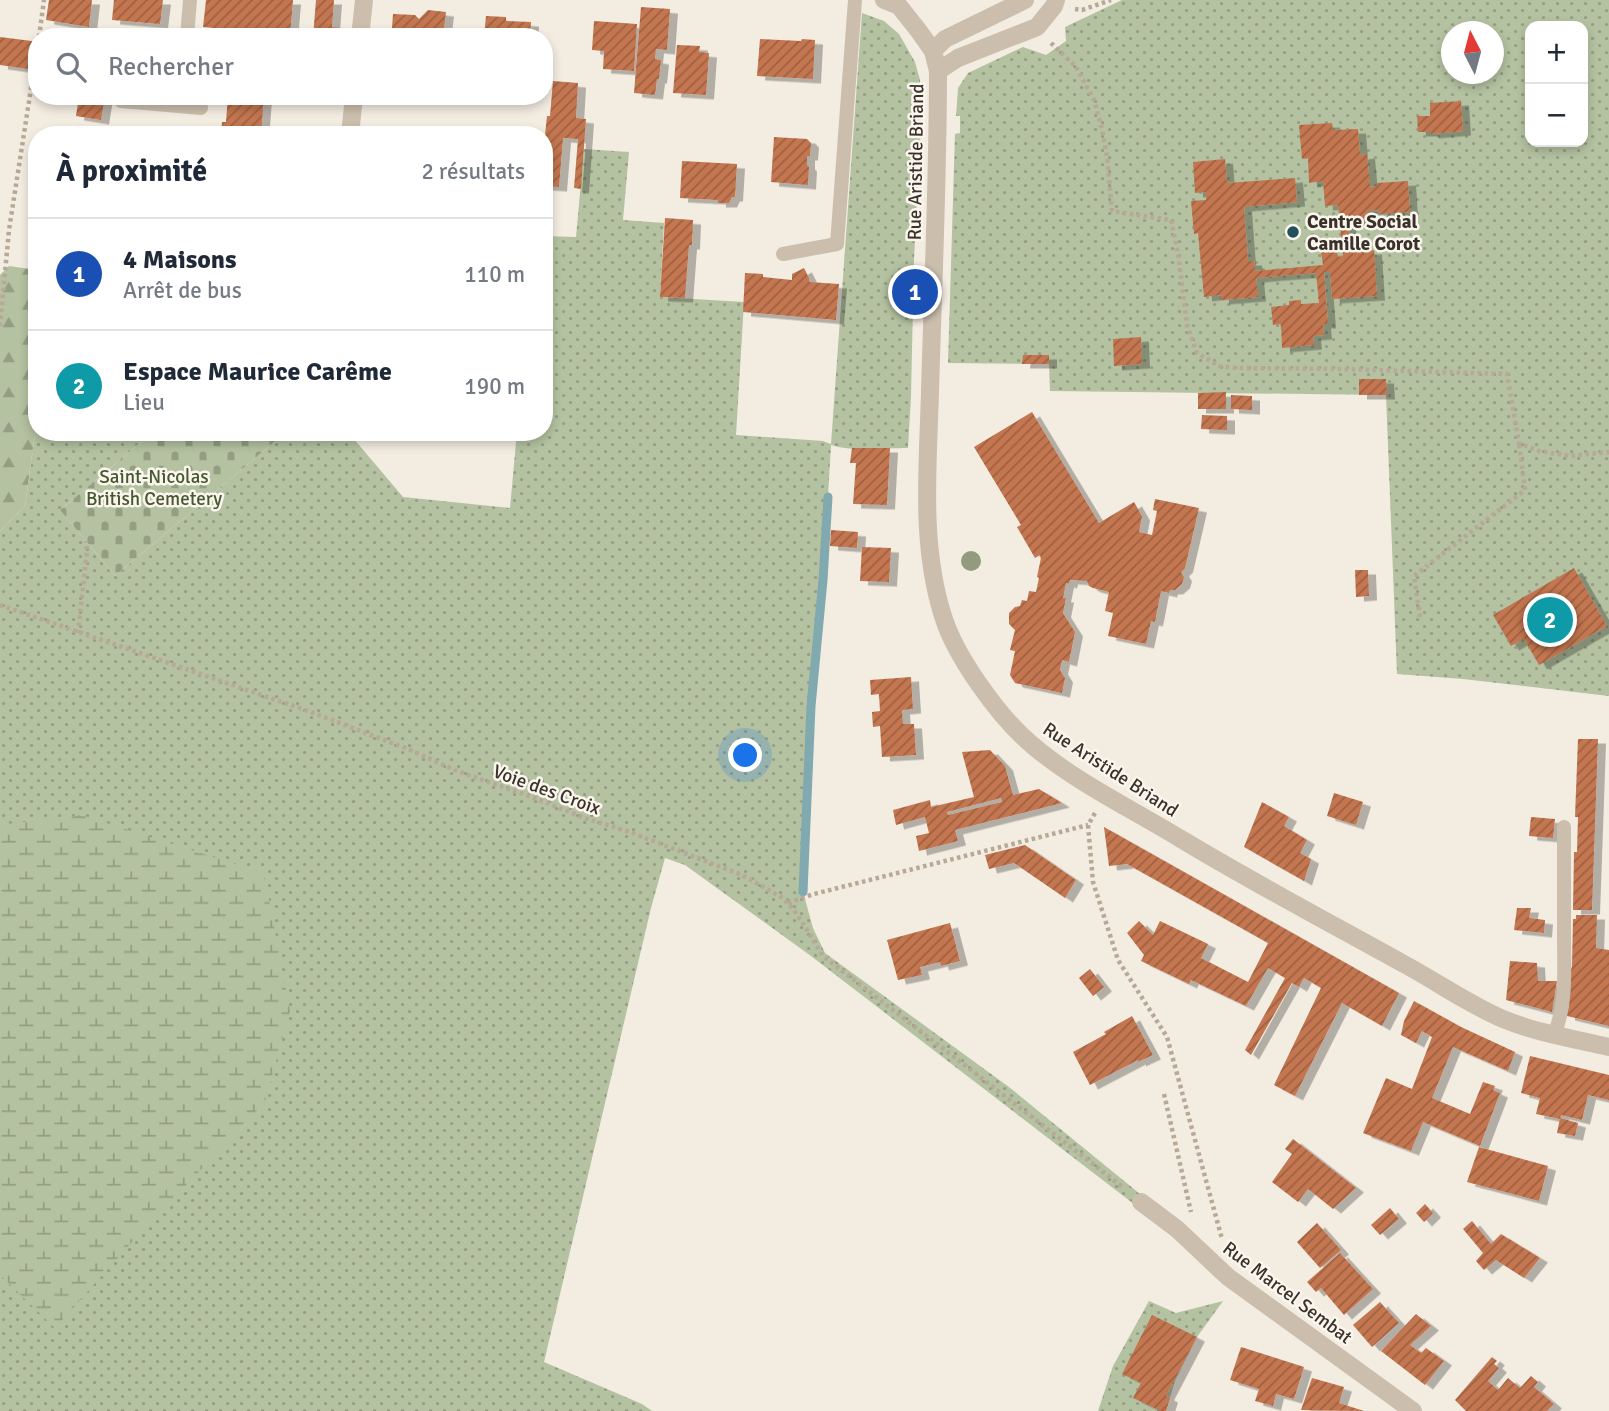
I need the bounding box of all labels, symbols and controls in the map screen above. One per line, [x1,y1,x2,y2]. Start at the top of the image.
north arrow [1441,21,1504,84]
map controls [1525,21,1588,147]
button: + [1525,21,1588,84]
search box [28,28,553,105]
icon: search [52,48,90,86]
text: Rechercher [108,51,234,83]
street label: Rue Aristide Briand [903,83,929,241]
button: − [1525,84,1588,147]
text: À proximité [56,153,207,190]
text: 2 résultats [421,157,525,186]
place label: Centre Social Camille Corot [1307,210,1420,256]
marker: Centre Social Camille Corot [1285,224,1301,240]
text: 4 Maisons [123,244,236,276]
text: 1 [73,260,85,289]
text: 110 m [464,260,525,289]
pin: 1 [892,266,938,318]
text: Arrêt de bus [123,276,242,305]
text: Espace Maurice Carême [123,356,392,388]
text: 2 [73,372,85,401]
text: 190 m [464,372,525,401]
text: Lieu [123,388,165,417]
park label: Saint-Nicolas British Cemetery [86,465,222,511]
pin: 2 [1527,594,1573,646]
street label: Rue Aristide Briand [1038,717,1183,823]
your location [728,738,762,772]
street label: Voie des Croix [490,759,604,821]
street label: Rue Marcel Sembat [1218,1236,1357,1350]

